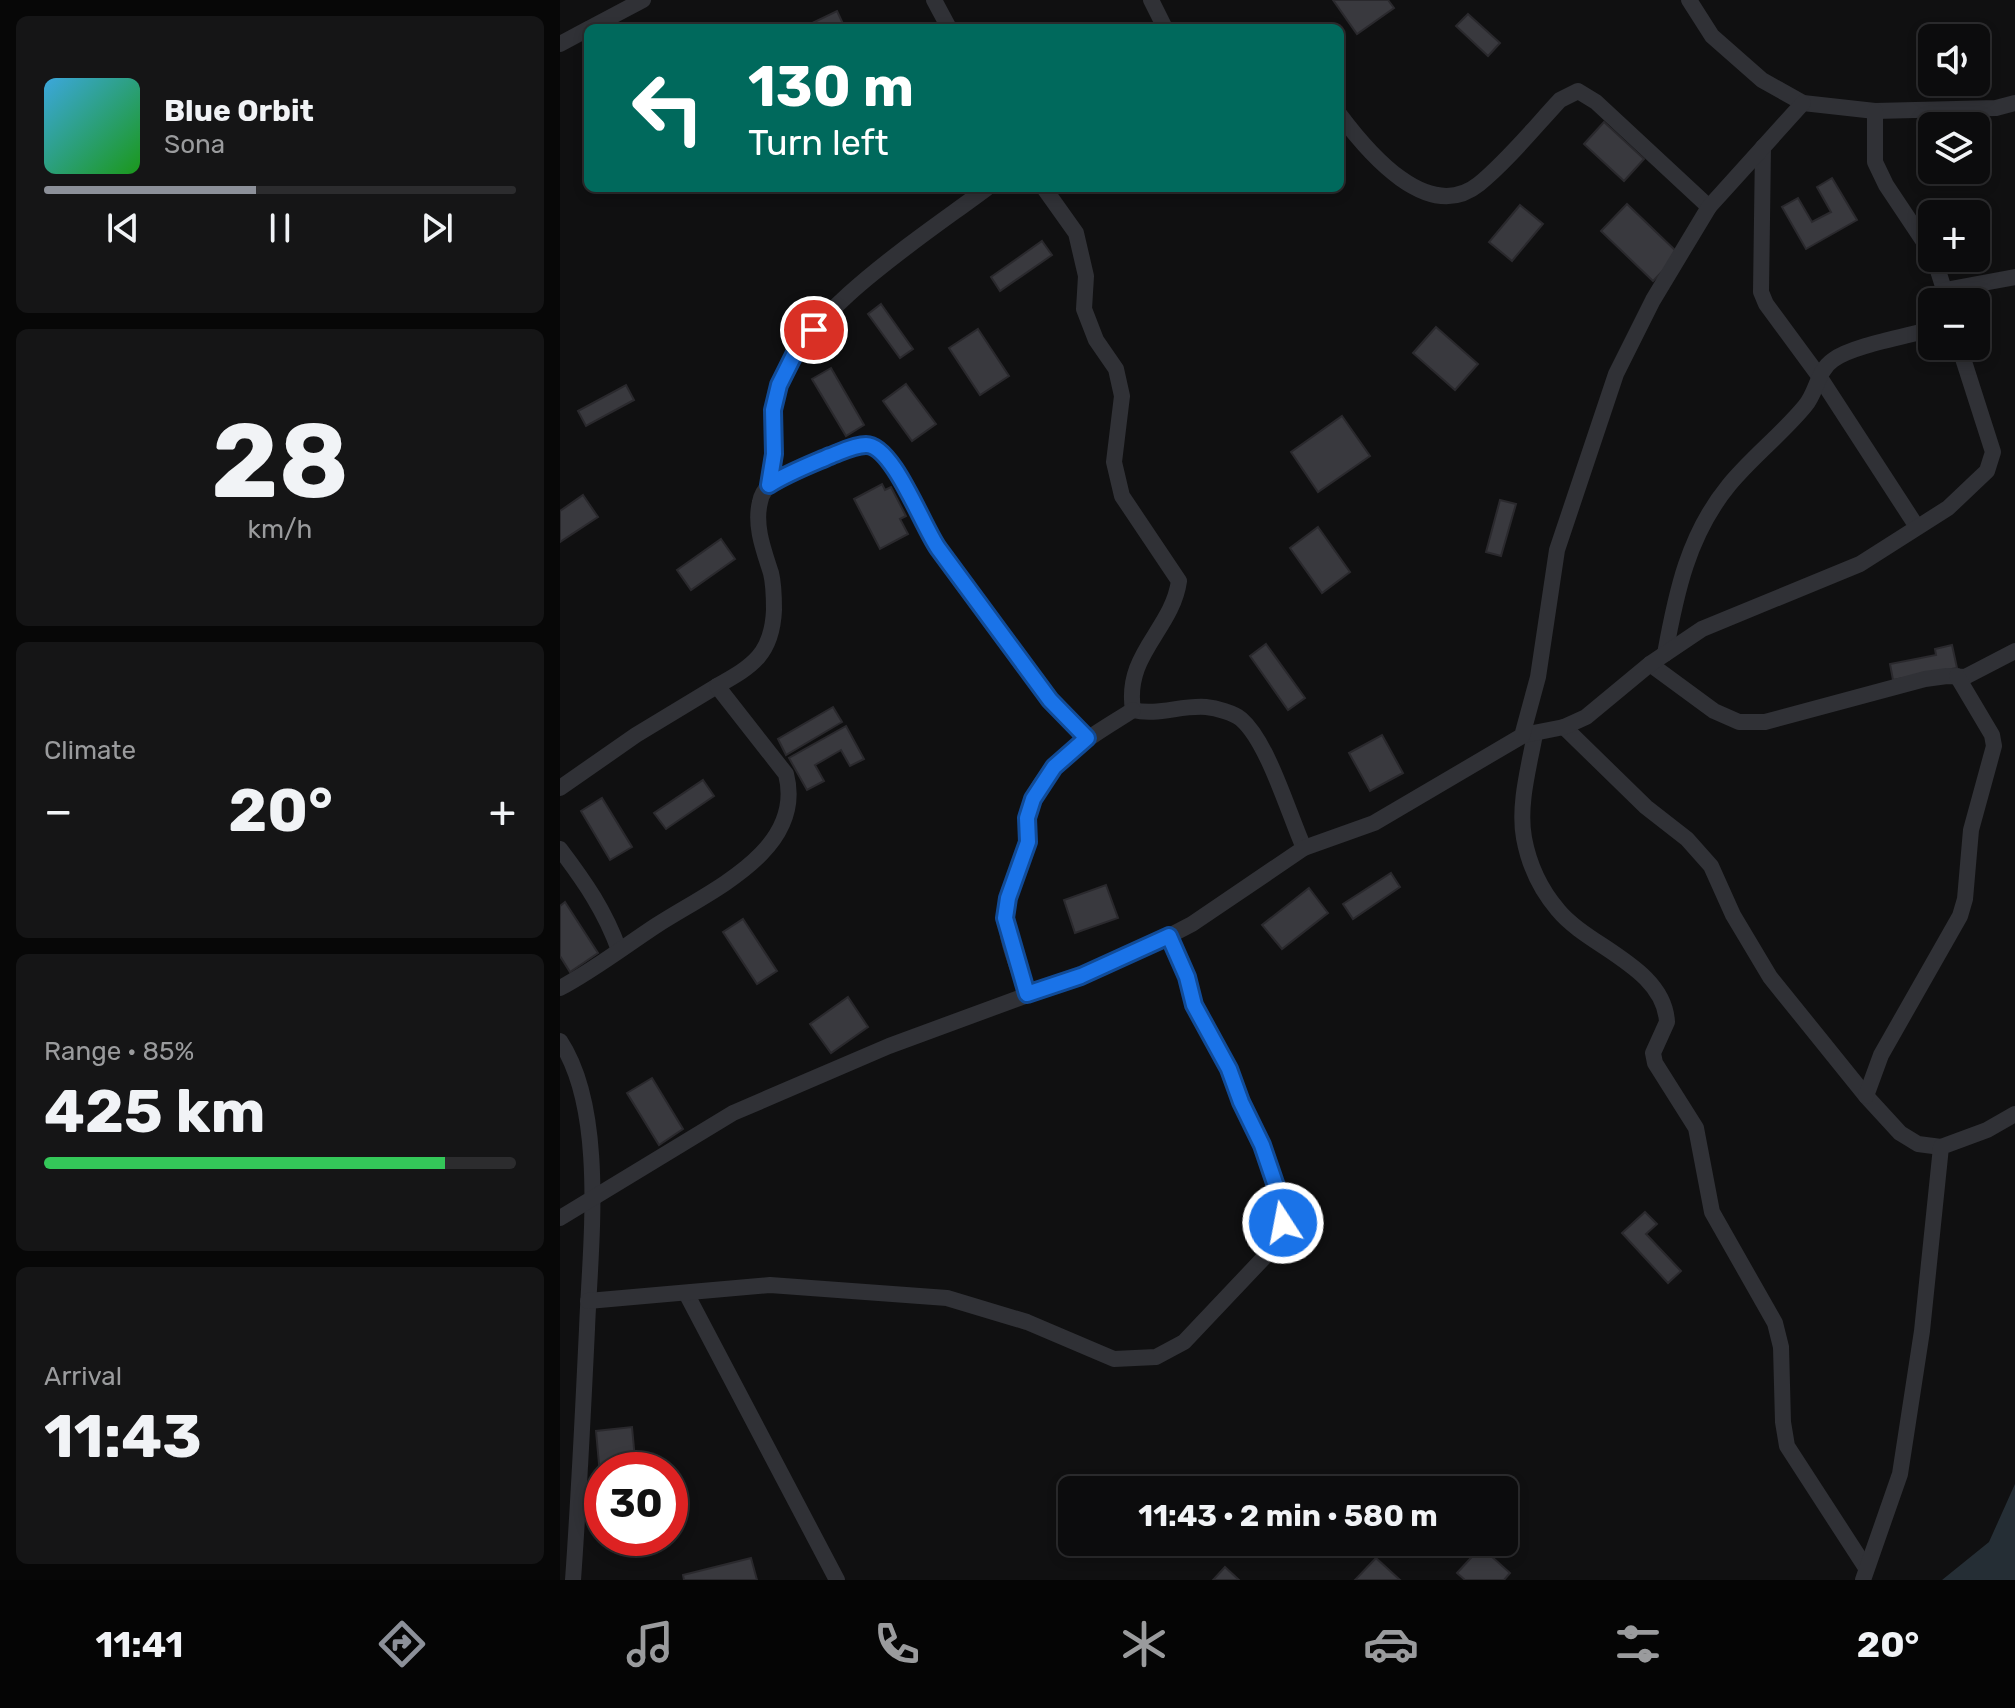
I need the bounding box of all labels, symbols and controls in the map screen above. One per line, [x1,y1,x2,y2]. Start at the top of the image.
map controls [1918,24,1990,360]
button: sound [1918,24,1990,96]
text: 130 m [748,54,914,120]
icon: left [616,56,720,160]
text: Blue Orbit [164,93,314,129]
button: layers [1918,112,1990,184]
text: Turn left [748,121,889,164]
text: Sona [164,129,225,160]
button: + [1918,200,1990,272]
icon: previous [101,206,145,250]
icon: pause [258,206,302,250]
icon: next [415,206,459,250]
button: − [1918,288,1990,360]
pin [780,296,848,364]
icon: arrive [792,308,836,352]
text: 28 [211,400,349,523]
text: km/h [248,514,312,545]
text: Climate [44,735,136,766]
text: 20° [228,775,333,846]
text: − [44,785,73,837]
text: + [489,785,516,837]
text: Range · 85% [44,1036,194,1067]
text: 425 km [44,1076,266,1147]
position arrow [1241,1181,1325,1265]
text: Arrival [44,1361,122,1392]
text: 11:43 [44,1401,202,1472]
speed limit sign: 30 [584,1452,688,1556]
text: 11:43 · 2 min · 580 m [1138,1498,1438,1534]
icon: directions [374,1616,430,1672]
icon: music [622,1616,678,1672]
icon: phone [869,1616,925,1672]
icon: climate [1116,1616,1172,1672]
icon: car [1363,1616,1419,1672]
icon: filters [1610,1616,1666,1672]
text: 11:41 [96,1623,183,1666]
text: 20° [1857,1623,1919,1666]

